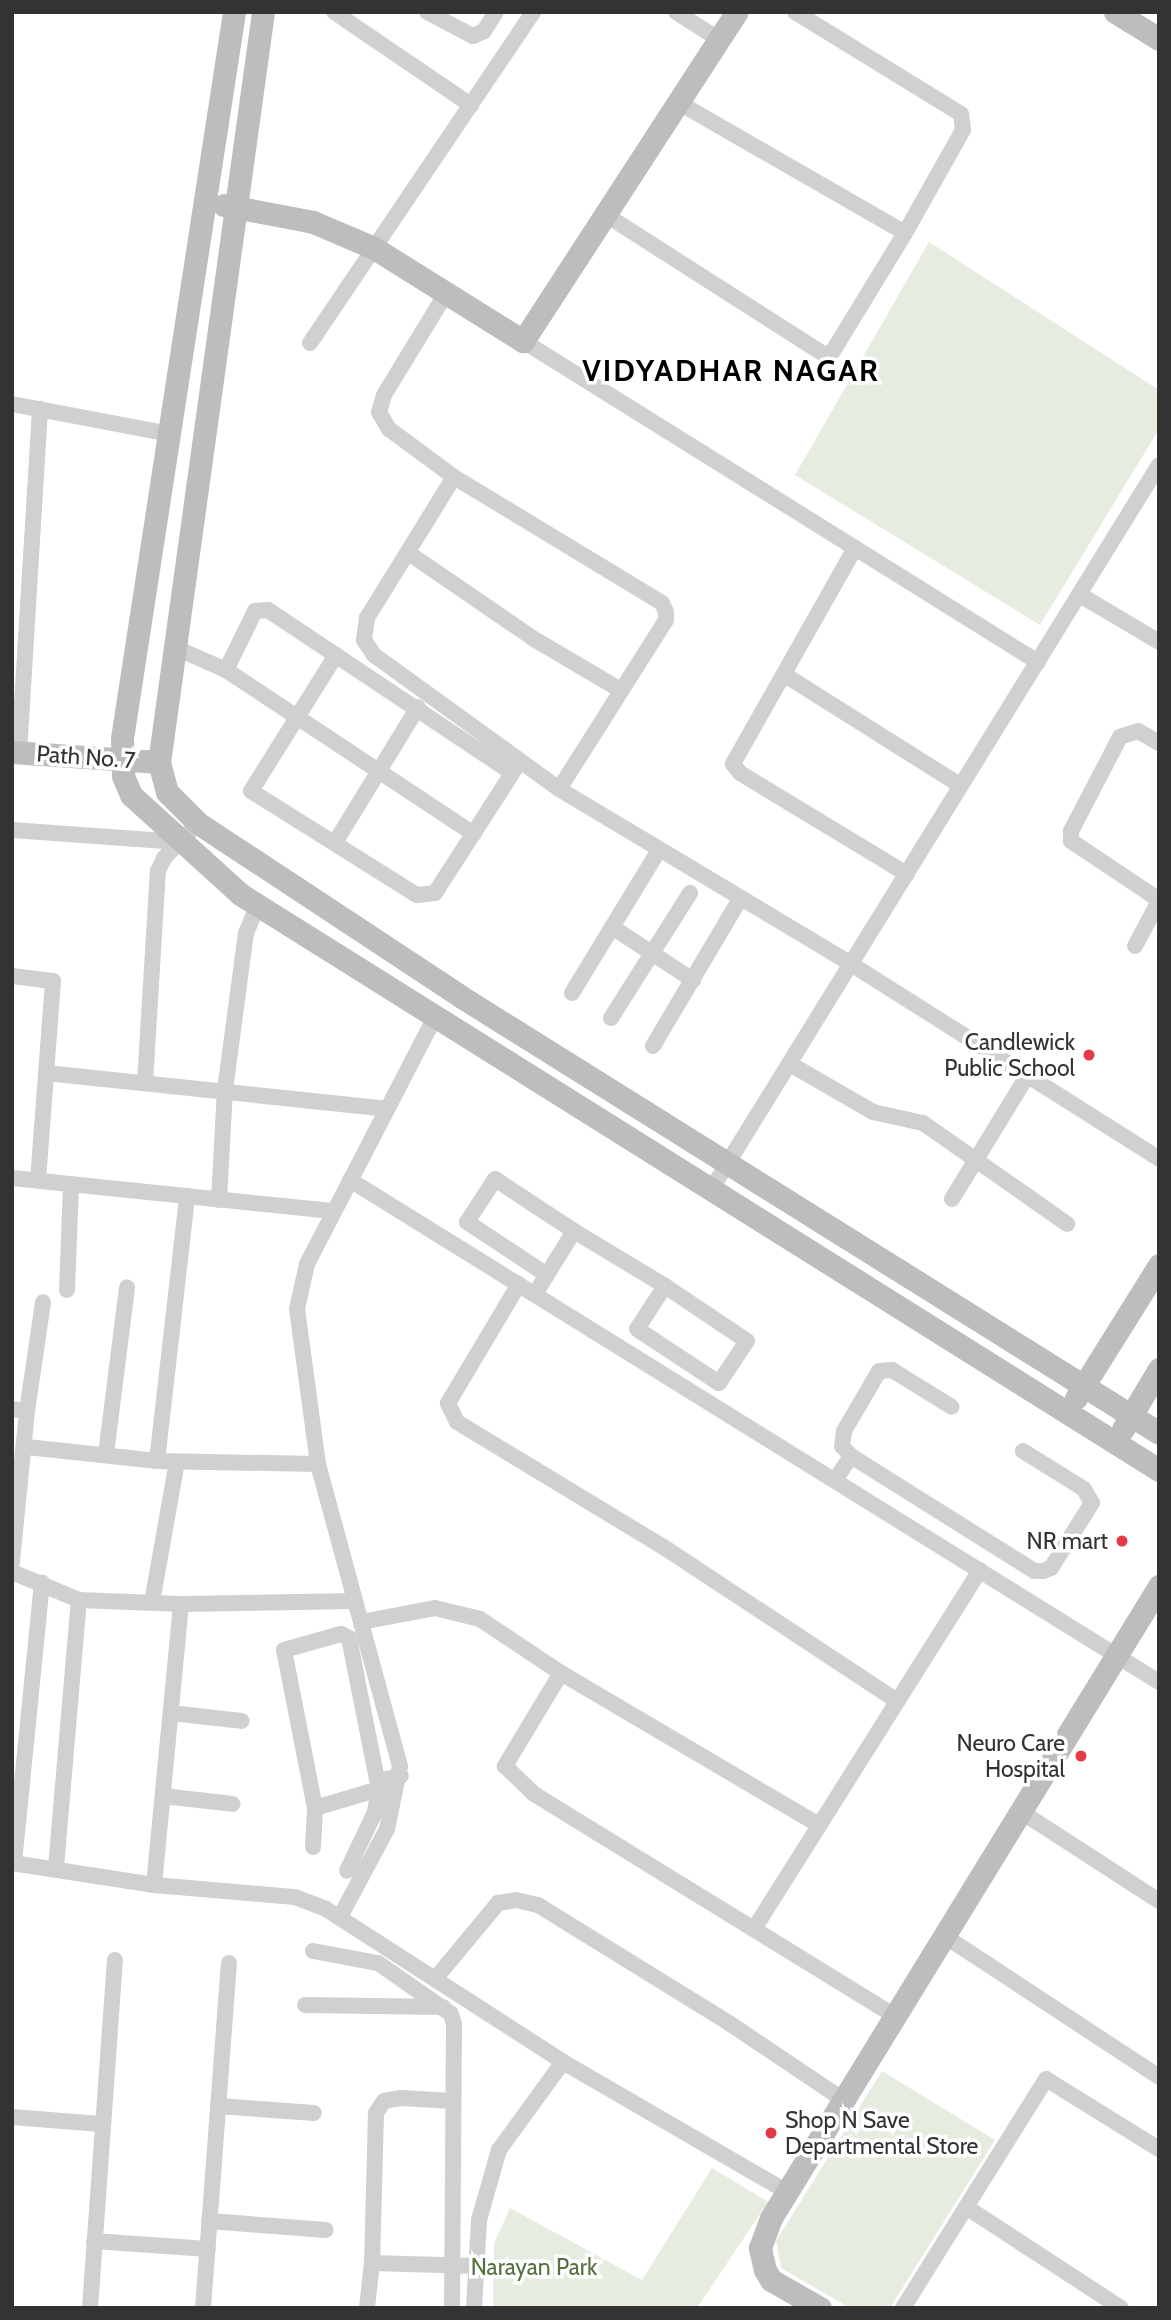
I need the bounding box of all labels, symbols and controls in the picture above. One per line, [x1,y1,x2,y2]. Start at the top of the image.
district label: VIDYADHAR NAGAR [584,353,878,389]
street label: Path No. 7 [36,740,136,774]
place label: Candlewick Public School [944,1028,1075,1082]
marker: Candlewick Public School [1081,1047,1097,1063]
place label: NR mart [1027,1527,1108,1555]
marker: NR mart [1114,1533,1130,1549]
place label: Neuro Care Hospital [957,1729,1065,1783]
marker: Neuro Care Hospital [1071,1746,1091,1766]
place label: Shop N Save Departmental Store [785,2106,978,2160]
marker: Shop N Save Departmental Store [763,2125,779,2141]
park label: Narayan Park [471,2253,597,2281]

